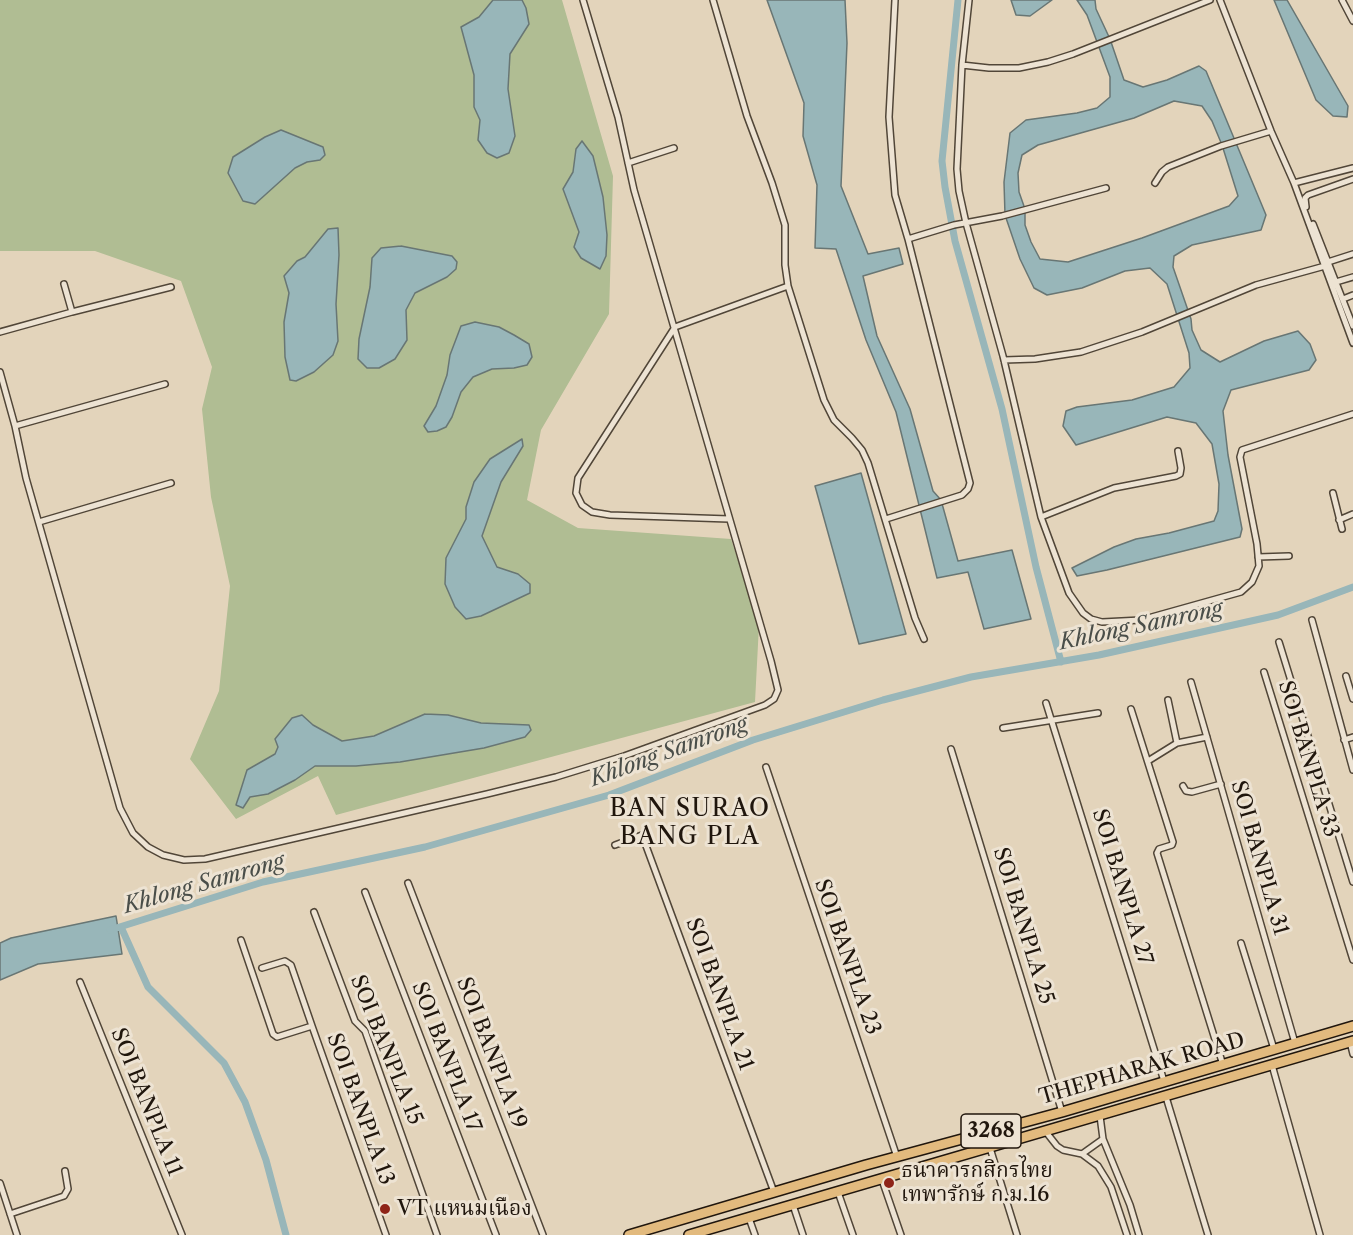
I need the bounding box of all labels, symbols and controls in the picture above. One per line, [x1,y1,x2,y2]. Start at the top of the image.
water label: Khlong Samrong [1057,596,1225,656]
street label: SOI BANPLA 33 [1272,678,1344,840]
water label: Khlong Samrong [586,711,752,793]
street label: SOI BANPLA 31 [1225,778,1293,938]
district label: BAN SURAO BANG PLA [609,795,771,851]
street label: SOI BANPLA 27 [1086,806,1158,968]
street label: SOI BANPLA 25 [987,845,1059,1007]
water label: Khlong Samrong [121,848,287,920]
street label: SOI BANPLA 23 [809,876,885,1038]
street label: SOI BANPLA 21 [680,915,758,1073]
street label: SOI BANPLA 15 [344,971,428,1129]
street label: SOI BANPLA 19 [451,974,531,1132]
street label: SOI BANPLA 17 [406,979,486,1135]
street label: SOI BANPLA 11 [105,1025,187,1179]
street label: THEPHARAK ROAD [1036,1028,1248,1110]
street label: SOI BANPLA 13 [321,1030,399,1188]
road number: 3268 [961,1114,1021,1148]
place label: ธนาคารกสิกรไทย เทพารักษ์ ก.ม.16 [901,1158,1053,1208]
marker: ธนาคารกสิกรไทย เทพารักษ์ ก.ม.16 [882,1176,896,1190]
place label: VT แหนมเนือง [397,1196,532,1222]
marker: VT แหนมเนือง [378,1202,392,1216]

